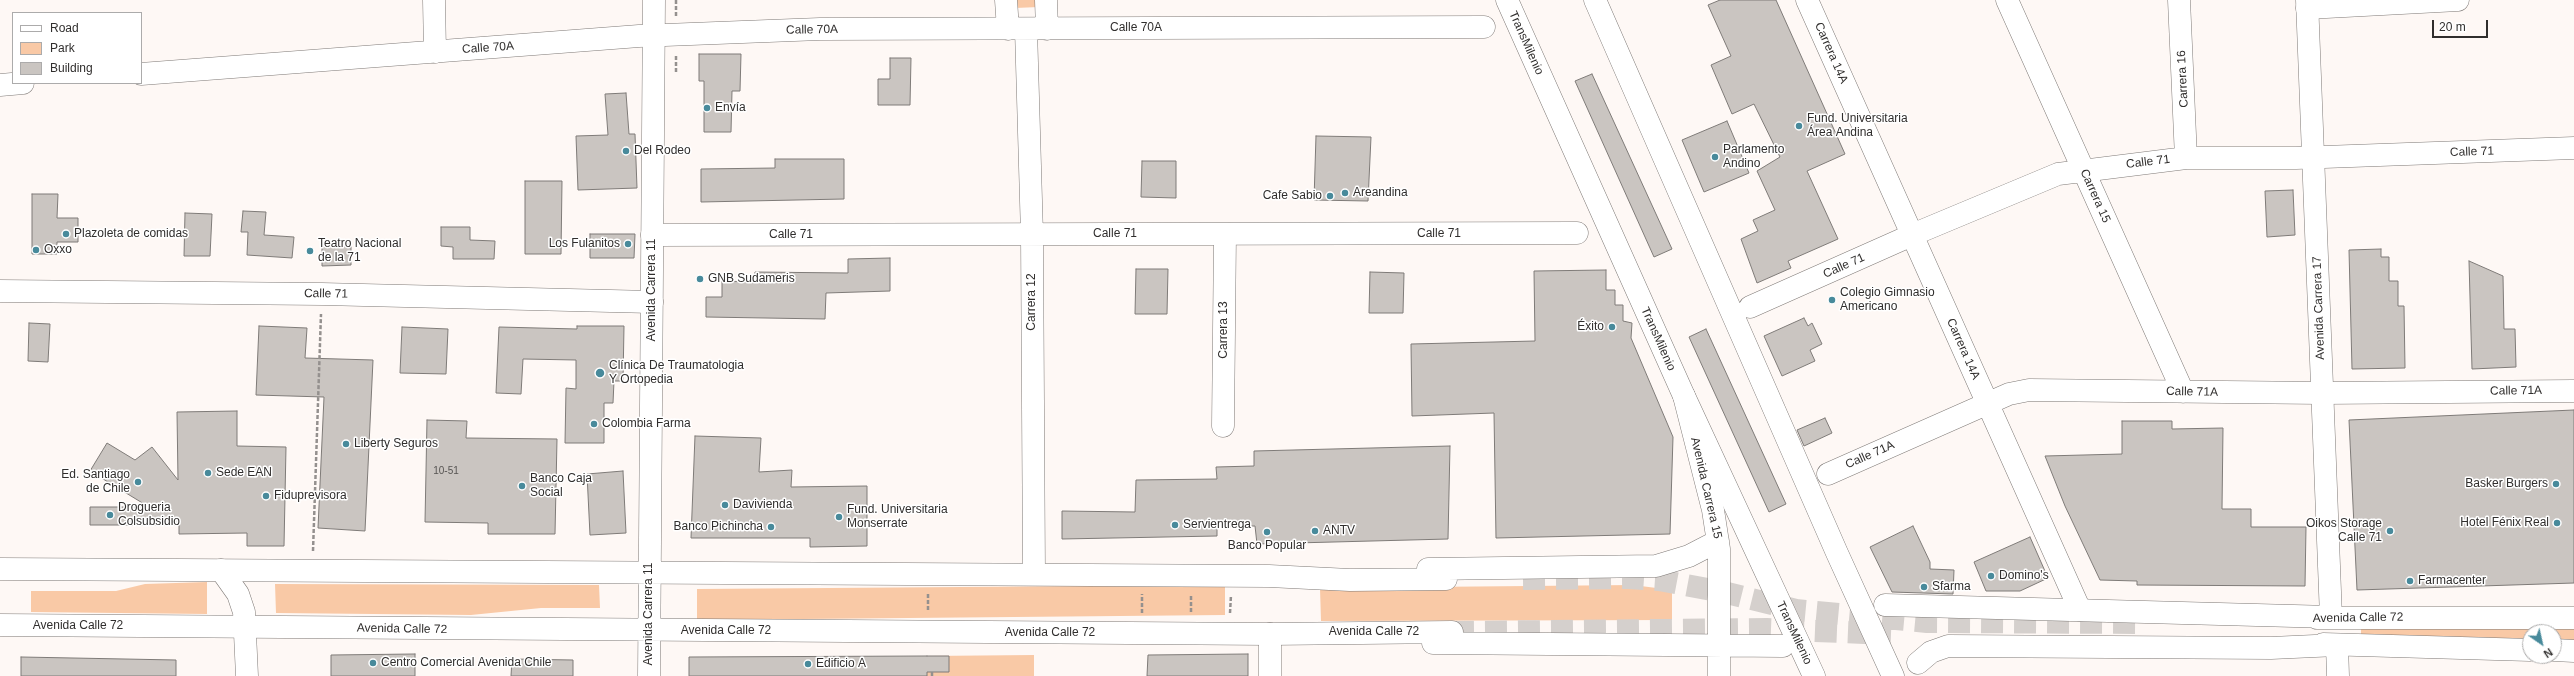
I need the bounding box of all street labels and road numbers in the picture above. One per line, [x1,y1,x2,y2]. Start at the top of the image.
street label: TransMilenio [1506,9,1546,77]
street label: Carrera 14A [1811,20,1851,86]
street label: Calle 70A [1110,21,1162,35]
street label: Calle 70A [786,22,838,38]
street label: Calle 70A [462,39,514,57]
street label: Carrera 16 [2174,50,2192,108]
street label: Calle 71 [2450,144,2494,160]
street label: Calle 71 [2125,152,2171,172]
street label: Carrera 15 [2077,167,2113,225]
street label: Calle 71 [1093,227,1137,241]
street label: Calle 71 [1417,227,1461,241]
street label: Calle 71 [769,228,813,242]
street label: Avenida Carrera 11 [645,239,659,341]
street label: Calle 71 [1821,250,1867,282]
street label: Avenida Carrera 17 [2310,256,2328,360]
street label: Carrera 12 [1025,273,1039,331]
street label: Calle 71 [304,286,348,302]
street label: Carrera 13 [1217,301,1231,359]
street label: TransMilenio [1638,305,1678,373]
street label: Carrera 14A [1943,316,1983,382]
street label: Calle 71A [2490,383,2542,399]
street label: Calle 71A [2166,384,2218,400]
street label: Avenida Carrera 15 [1687,436,1725,540]
street label: Calle 71A [1843,438,1897,472]
street label: Avenida Carrera 11 [642,563,656,665]
street label: TransMilenio [1773,599,1815,667]
street label: Avenida Calle 72 [2313,610,2403,626]
street label: Avenida Calle 72 [33,619,123,633]
street label: Avenida Calle 72 [357,621,447,637]
street label: Avenida Calle 72 [681,624,771,638]
street label: Avenida Calle 72 [1329,625,1419,639]
street label: Avenida Calle 72 [1005,626,1095,640]

